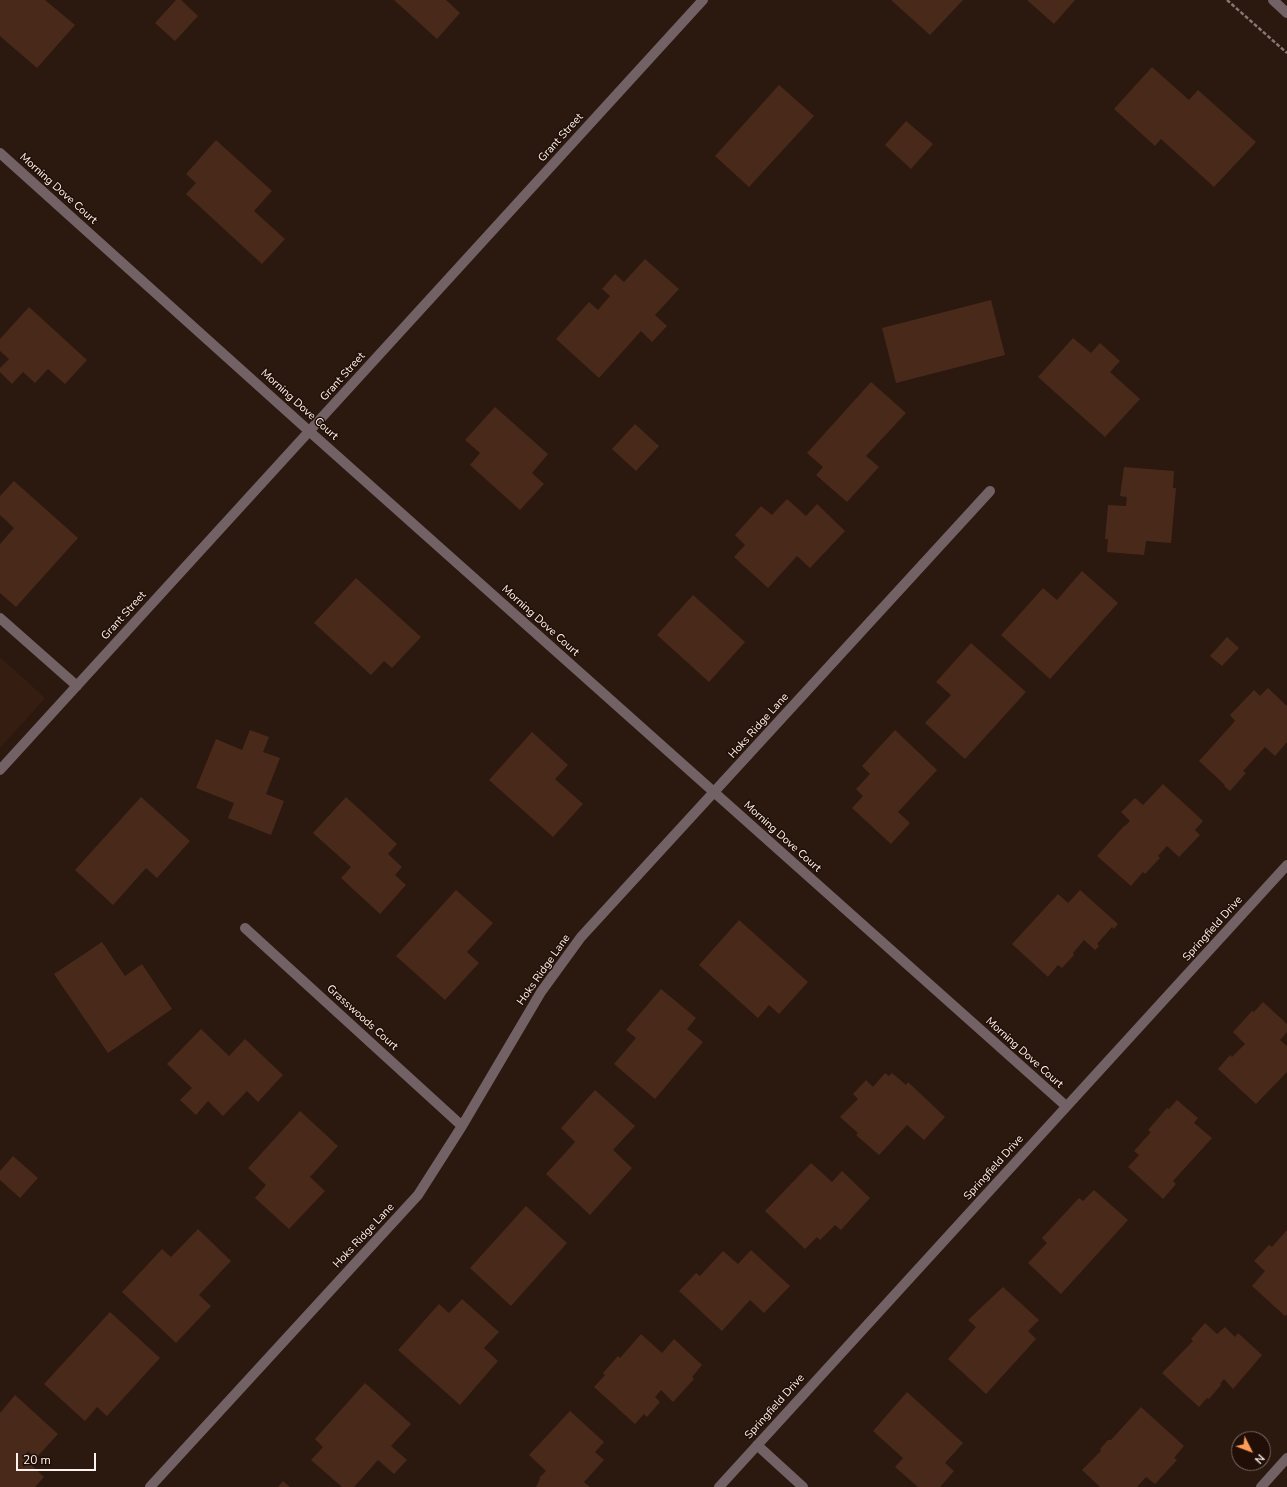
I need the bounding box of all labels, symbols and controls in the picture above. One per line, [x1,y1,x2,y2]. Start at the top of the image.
street label: Grant Street [536,111,586,165]
street label: Morning Dove Court [17,151,99,227]
street label: Grant Street [318,350,368,404]
street label: Morning Dove Court [258,367,340,443]
street label: Morning Dove Court [499,583,581,659]
street label: Grant Street [99,589,149,643]
street label: Hoks Ridge Lane [726,691,792,761]
street label: Morning Dove Court [741,799,823,875]
street label: Springfield Drive [1180,894,1246,964]
street label: Hoks Ridge Lane [515,932,573,1008]
street label: Grasswoods Court [324,982,400,1054]
street label: Morning Dove Court [983,1015,1065,1091]
street label: Springfield Drive [961,1133,1027,1203]
street label: Hoks Ridge Lane [331,1201,397,1271]
street label: Springfield Drive [742,1372,808,1442]
north arrow [1231,1431,1271,1471]
scale bar [18,1445,98,1471]
text: N [1251,1451,1268,1467]
text: 20 m [23,1452,51,1468]

